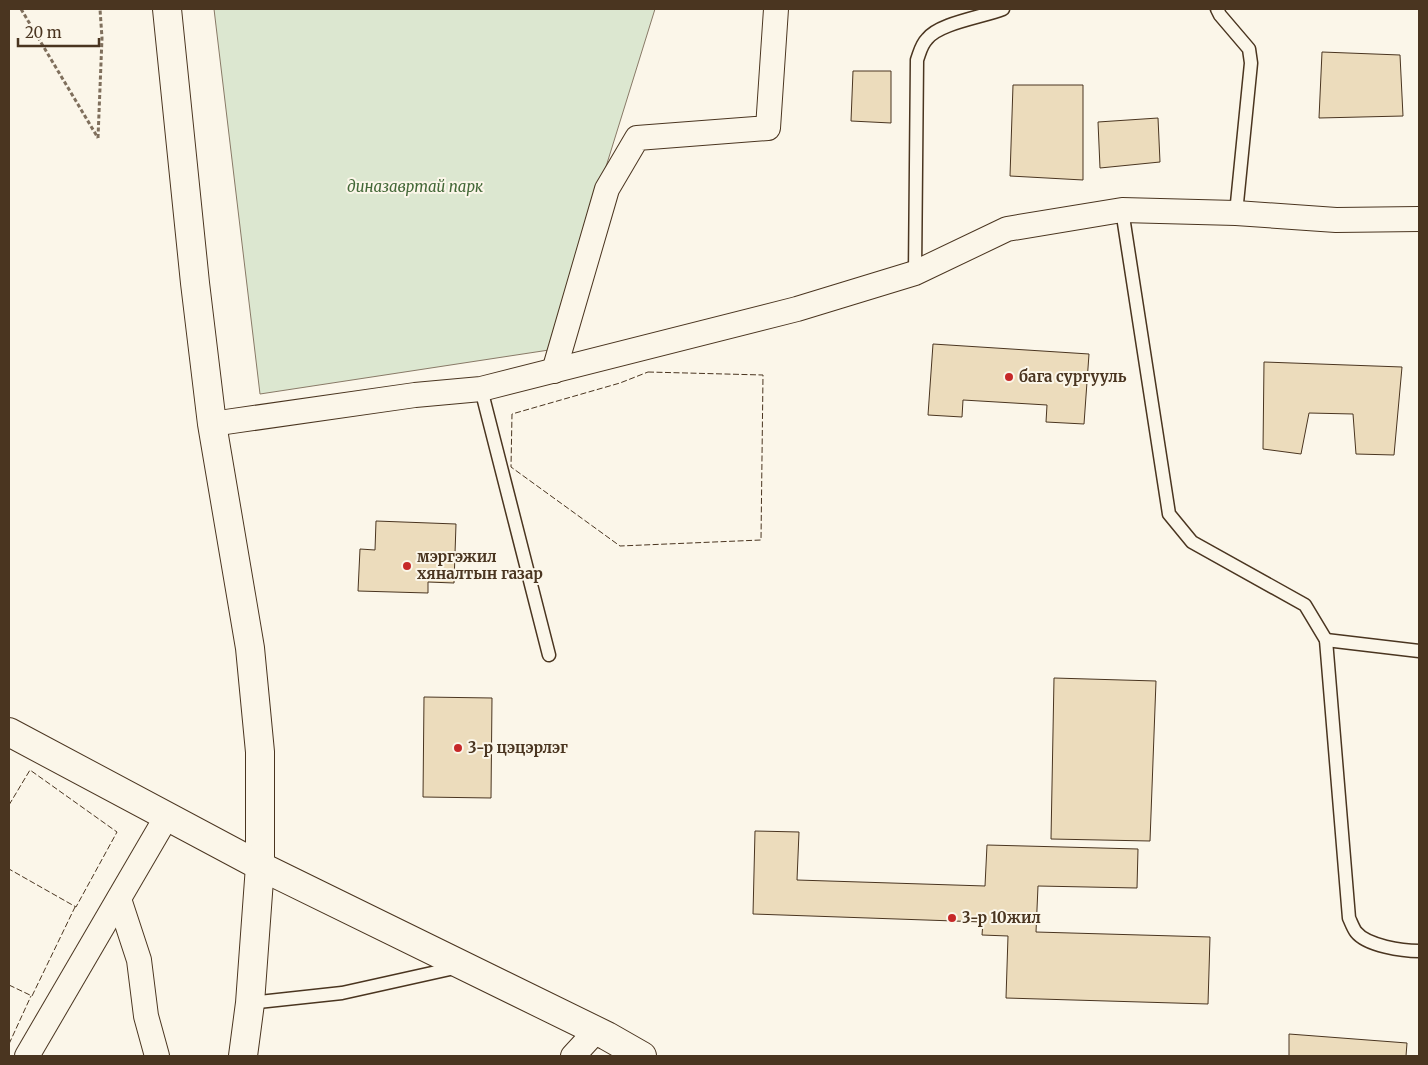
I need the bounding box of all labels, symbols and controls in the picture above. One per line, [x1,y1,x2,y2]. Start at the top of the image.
scale bar [18,15,99,47]
text: 20 m [25,23,62,42]
park label: диназавртай парк [347,177,484,196]
place label: бага сургууль [1019,367,1127,386]
marker: бага сургууль [1003,371,1015,383]
place label: мэргэжил хяналтын газар [417,547,543,583]
marker: мэргэжил хяналтын газар [401,560,413,572]
place label: 3-р цэцэрлэг [468,738,568,757]
marker: 3-р цэцэрлэг [452,742,464,754]
place label: 3-р 10жил [962,908,1041,927]
marker: 3-р 10жил [946,912,958,924]

